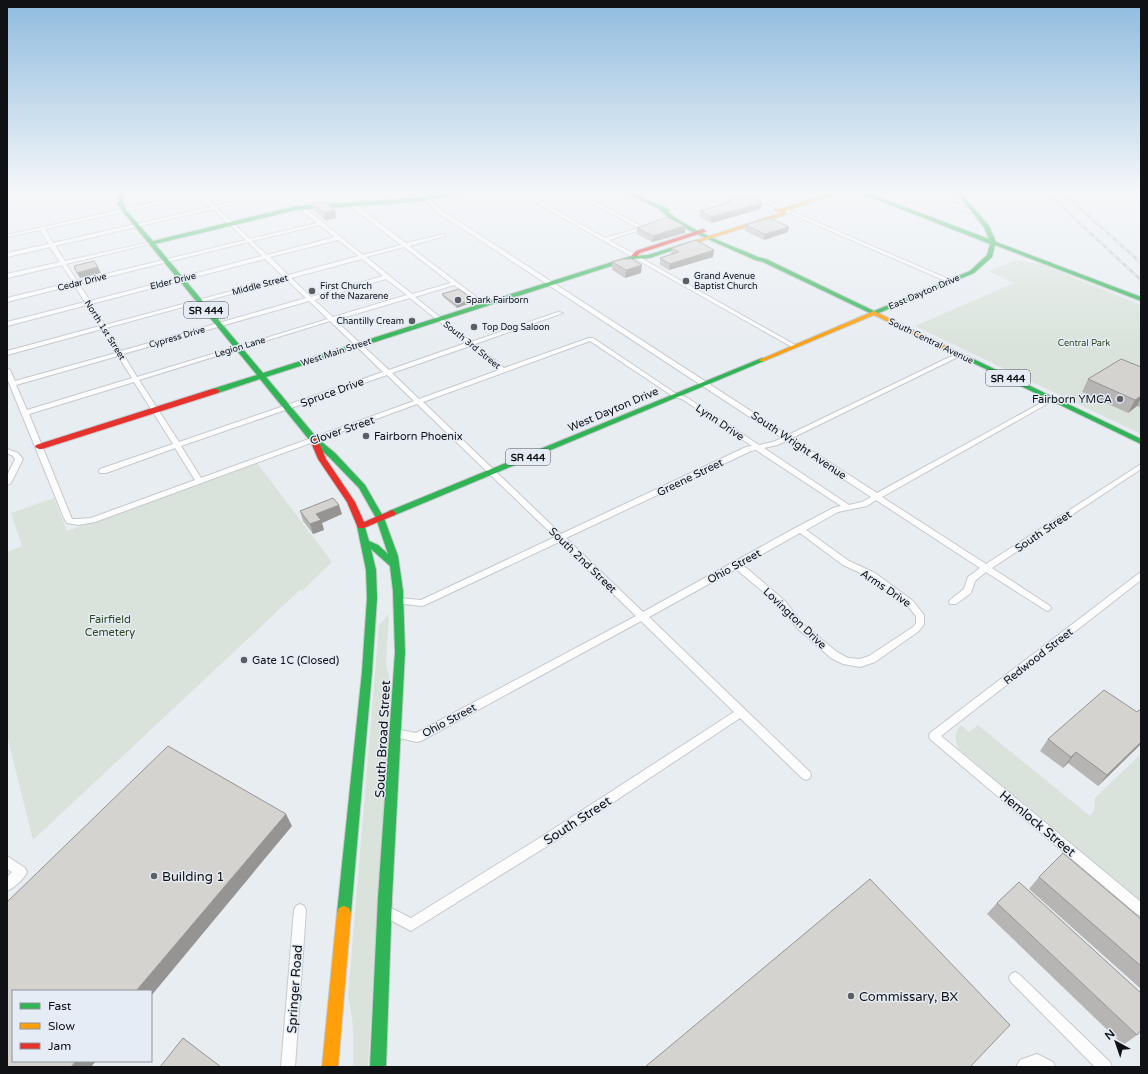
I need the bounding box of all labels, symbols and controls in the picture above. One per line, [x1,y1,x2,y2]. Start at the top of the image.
street label: Elder Drive [149,270,197,292]
street label: Cedar Drive [57,271,108,294]
place label: Grand Avenue Baptist Church [694,271,757,292]
street label: East Dayton Drive [887,272,961,312]
street label: Middle Street [231,273,290,298]
marker: Grand Avenue Baptist Church [681,276,691,286]
place label: First Church of the Nazarene [320,281,388,302]
marker: First Church of the Nazarene [307,286,317,296]
marker: Spark Fairborn [453,295,463,305]
place label: Spark Fairborn [466,295,529,306]
street label: North 1st Street [82,298,128,363]
road number: SR 444 [184,302,228,318]
place label: Chantilly Cream [337,316,404,327]
marker: Chantilly Cream [407,316,417,326]
street label: South Central Avenue [887,316,975,367]
street label: South 3rd Street [441,319,503,372]
marker: Top Dog Saloon [469,322,479,332]
place label: Top Dog Saloon [482,322,550,333]
street label: Cypress Drive [148,324,206,351]
street label: Legion Lane [214,335,267,360]
street label: West Main Street [300,336,373,369]
park label: Central Park [1058,338,1110,349]
road number: SR 444 [986,370,1030,386]
street label: Spruce Drive [299,375,366,410]
street label: West Dayton Drive [566,385,660,434]
place label: Fairborn YMCA [1032,393,1112,406]
marker: Fairborn YMCA [1115,394,1125,404]
street label: Lynn Drive [693,401,746,443]
street label: South Wright Avenue [749,409,849,482]
street label: Clover Street [308,413,376,448]
place label: Fairborn Phoenix [374,430,463,443]
marker: Fairborn Phoenix [361,431,371,441]
road number: SR 444 [506,449,550,465]
street label: Greene Street [655,456,725,499]
street label: South Street [1013,508,1074,555]
street label: South 2nd Street [546,525,619,596]
street label: Ohio Street [705,546,763,586]
street label: Arms Drive [858,567,913,610]
street label: Lovington Drive [760,585,829,652]
park label: Fairfield Cemetery [85,613,135,639]
street label: Redwood Street [1001,625,1076,687]
place label: Gate 1C (Closed) [252,654,339,667]
marker: Gate 1C (Closed) [239,655,249,665]
street label: South Broad Street [372,680,394,798]
street label: Ohio Street [420,701,478,740]
street label: Hemlock Street [996,787,1079,860]
street label: South Street [541,793,614,849]
place label: Building 1 [162,869,224,885]
marker: Building 1 [149,871,159,881]
street label: Springer Road [284,944,306,1034]
place label: Commissary, BX [859,989,959,1005]
legend [12,990,152,1062]
marker: Commissary, BX [846,991,856,1001]
text: Fast [48,999,72,1013]
text: Slow [48,1019,75,1033]
north arrow [1096,1022,1136,1062]
text: N [1102,1027,1117,1043]
text: Jam [48,1039,71,1053]

